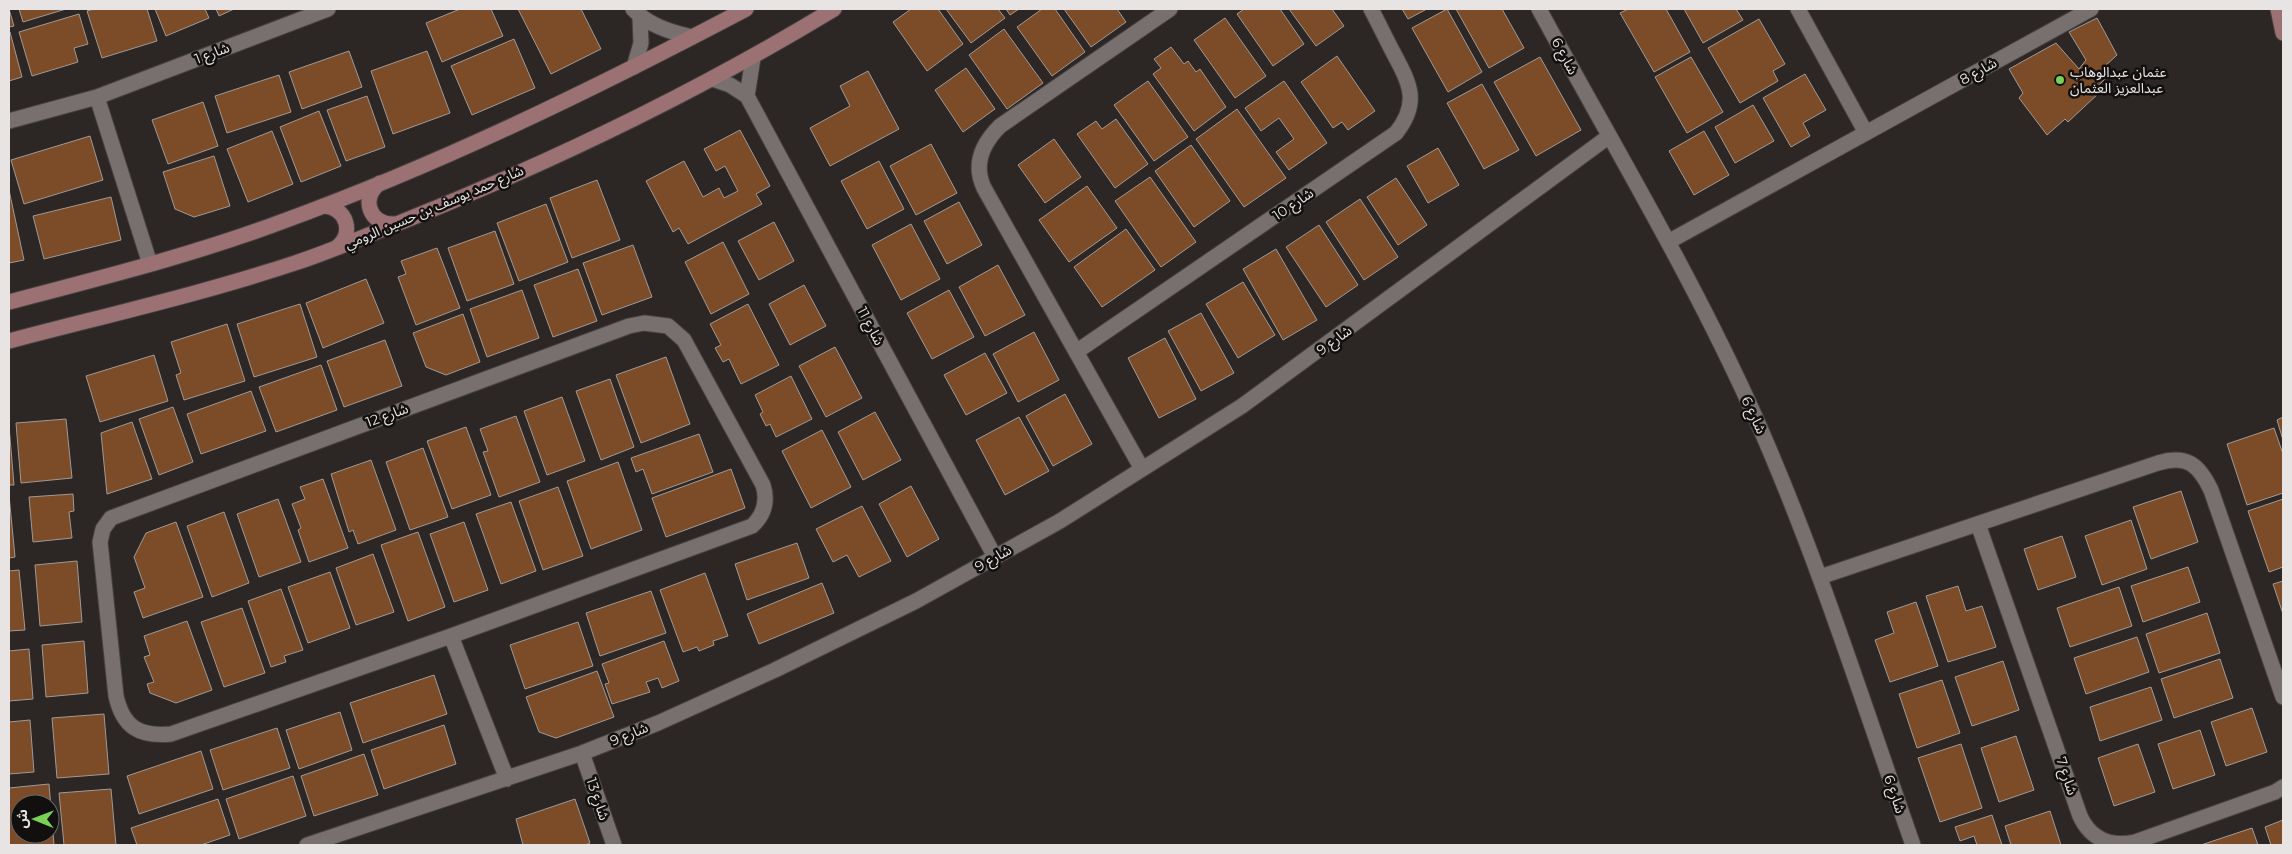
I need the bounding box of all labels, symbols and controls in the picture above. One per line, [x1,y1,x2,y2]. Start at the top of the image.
street label: شارع 6 [1546,34,1582,79]
street label: شارع 1 [192,38,233,70]
street label: شارع 8 [1956,53,2001,90]
place label: عثمان عبدالوهاب عبدالعزيز العثمان [2070,63,2167,97]
marker: عثمان عبدالوهاب عبدالعزيز العثمان [2054,74,2066,86]
street label: شارع حمد يوسف بن حسين الرومي [342,161,527,255]
street label: شارع 10 [1269,184,1318,226]
street label: شارع 11 [852,304,889,349]
street label: شارع 9 [1313,321,1356,361]
street label: شارع 6 [1736,393,1771,438]
street label: شارع 12 [363,399,411,433]
street label: شارع 9 [971,541,1016,577]
street label: شارع 9 [607,718,651,752]
street label: شارع 7 [2050,755,2082,798]
street label: شارع 6 [1878,772,1910,816]
street label: شارع 13 [580,775,614,823]
north arrow [10,794,60,844]
text: ش [13,809,31,829]

